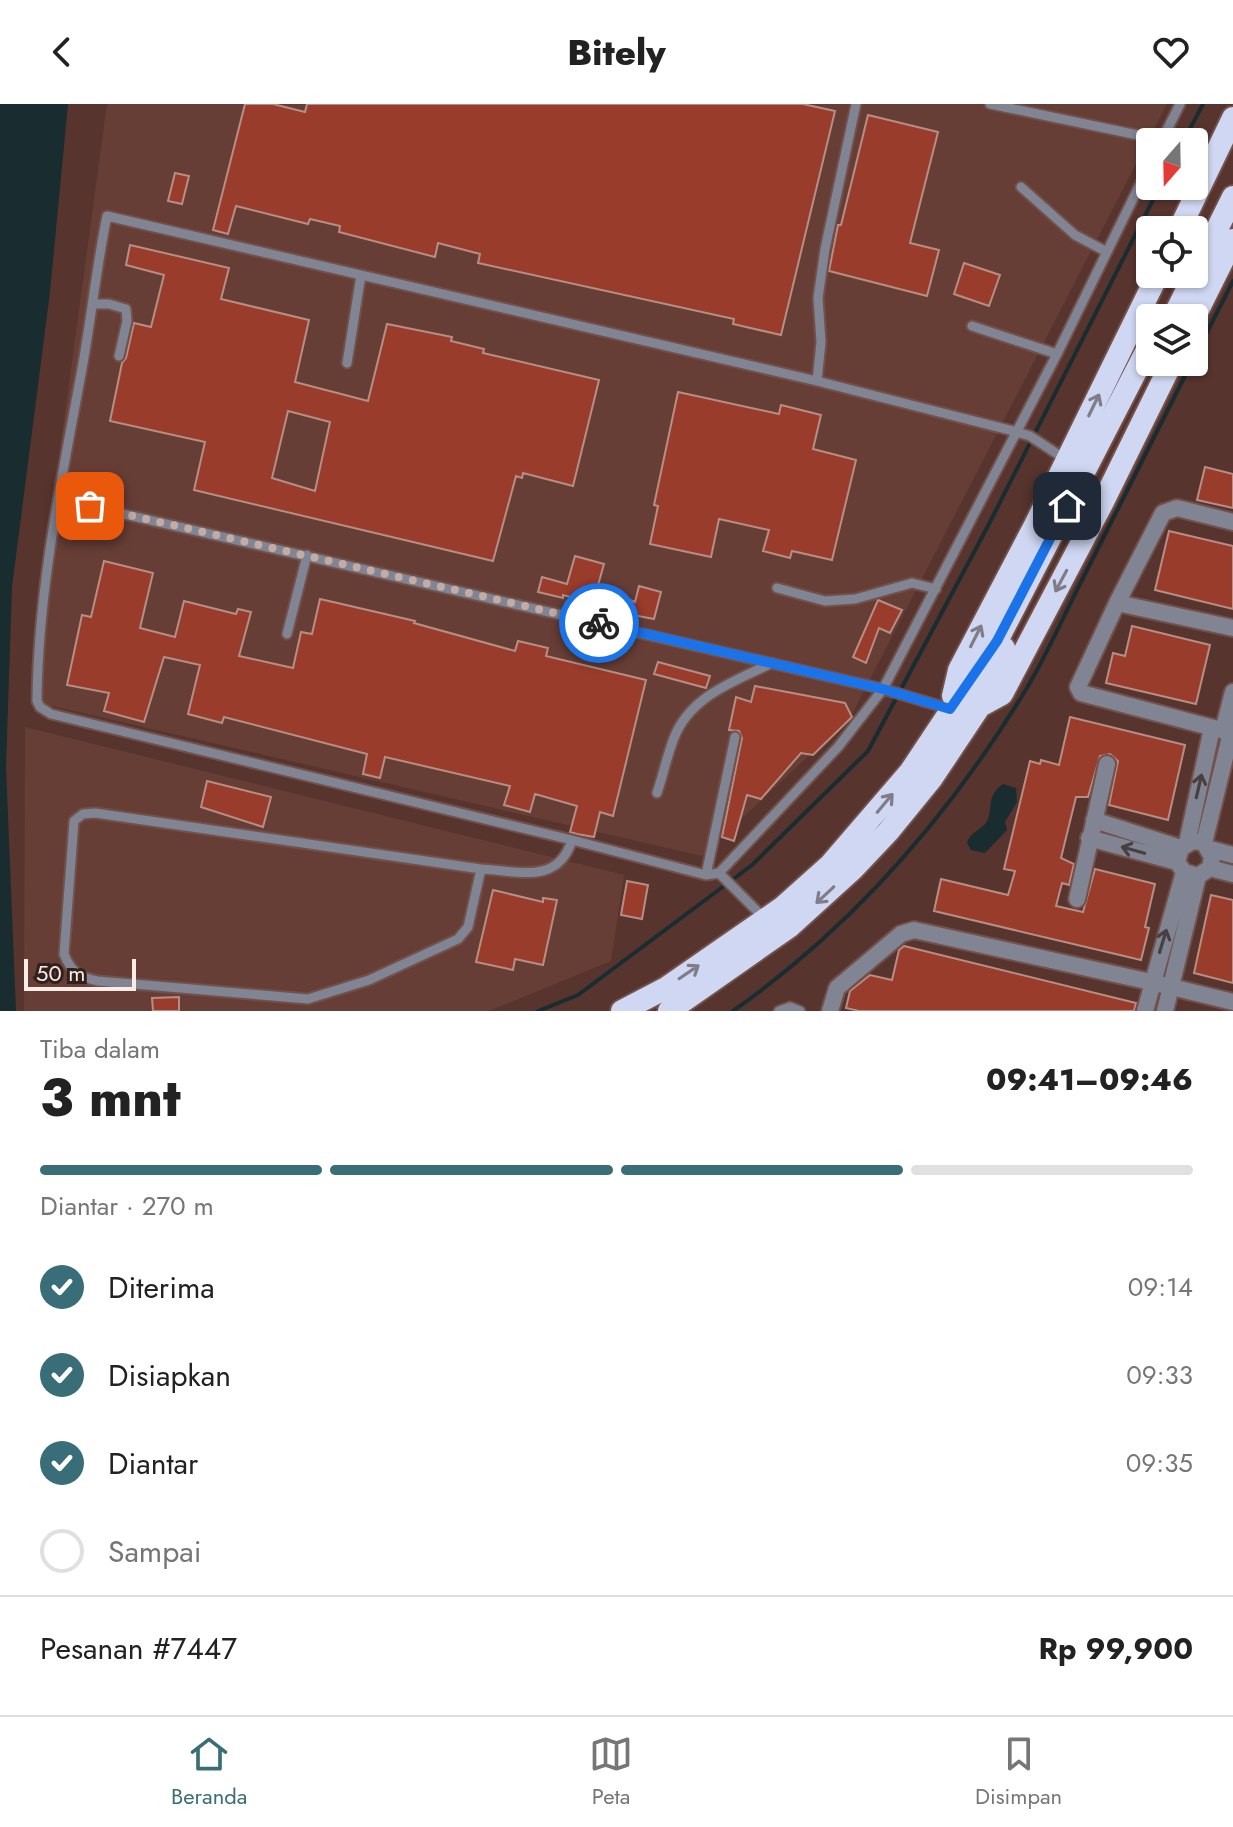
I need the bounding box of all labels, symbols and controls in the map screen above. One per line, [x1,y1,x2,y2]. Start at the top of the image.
text: Bitely [567,26,666,78]
icon: back [40,30,84,74]
icon: heart [1149,30,1193,74]
north arrow [1136,128,1208,200]
map controls [1136,128,1208,376]
button: locate [1136,216,1208,288]
button: layers [1136,304,1208,376]
one-way arrow [1087,393,1102,417]
pin [56,472,124,540]
pin [1033,472,1101,540]
icon: bag [68,484,112,528]
icon: home [1045,484,1089,528]
one-way arrow [1053,569,1069,593]
courier [559,583,639,663]
icon: bike [577,601,621,645]
one-way arrow [969,625,985,649]
one-way arrow [1192,773,1207,799]
one-way arrow [876,794,894,814]
one-way arrow [1121,842,1147,857]
one-way arrow [815,886,835,905]
one-way arrow [1156,929,1171,955]
scale bar [24,955,136,991]
text: 50 m [36,957,85,989]
one-way arrow [678,964,700,980]
text: Tiba dalam [40,1030,160,1068]
text: 09:41–09:46 [986,1058,1193,1101]
text: 3 mnt [40,1060,181,1136]
text: Diantar · 270 m [40,1187,214,1225]
icon: check [40,1265,84,1309]
text: Diterima [108,1266,215,1309]
text: 09:14 [1128,1268,1193,1306]
icon: check [40,1353,84,1397]
text: Disiapkan [108,1354,231,1397]
text: 09:33 [1126,1356,1193,1394]
icon: check [40,1441,84,1485]
text: Diantar [108,1442,198,1485]
text: 09:35 [1126,1444,1193,1482]
text: Sampai [108,1530,202,1573]
text: Pesanan #7447 [40,1627,237,1670]
text: Rp 99,900 [1039,1627,1193,1670]
tab: Beranda [171,1732,247,1812]
tab: Peta [589,1732,633,1812]
tab: Disimpan [975,1732,1062,1812]

